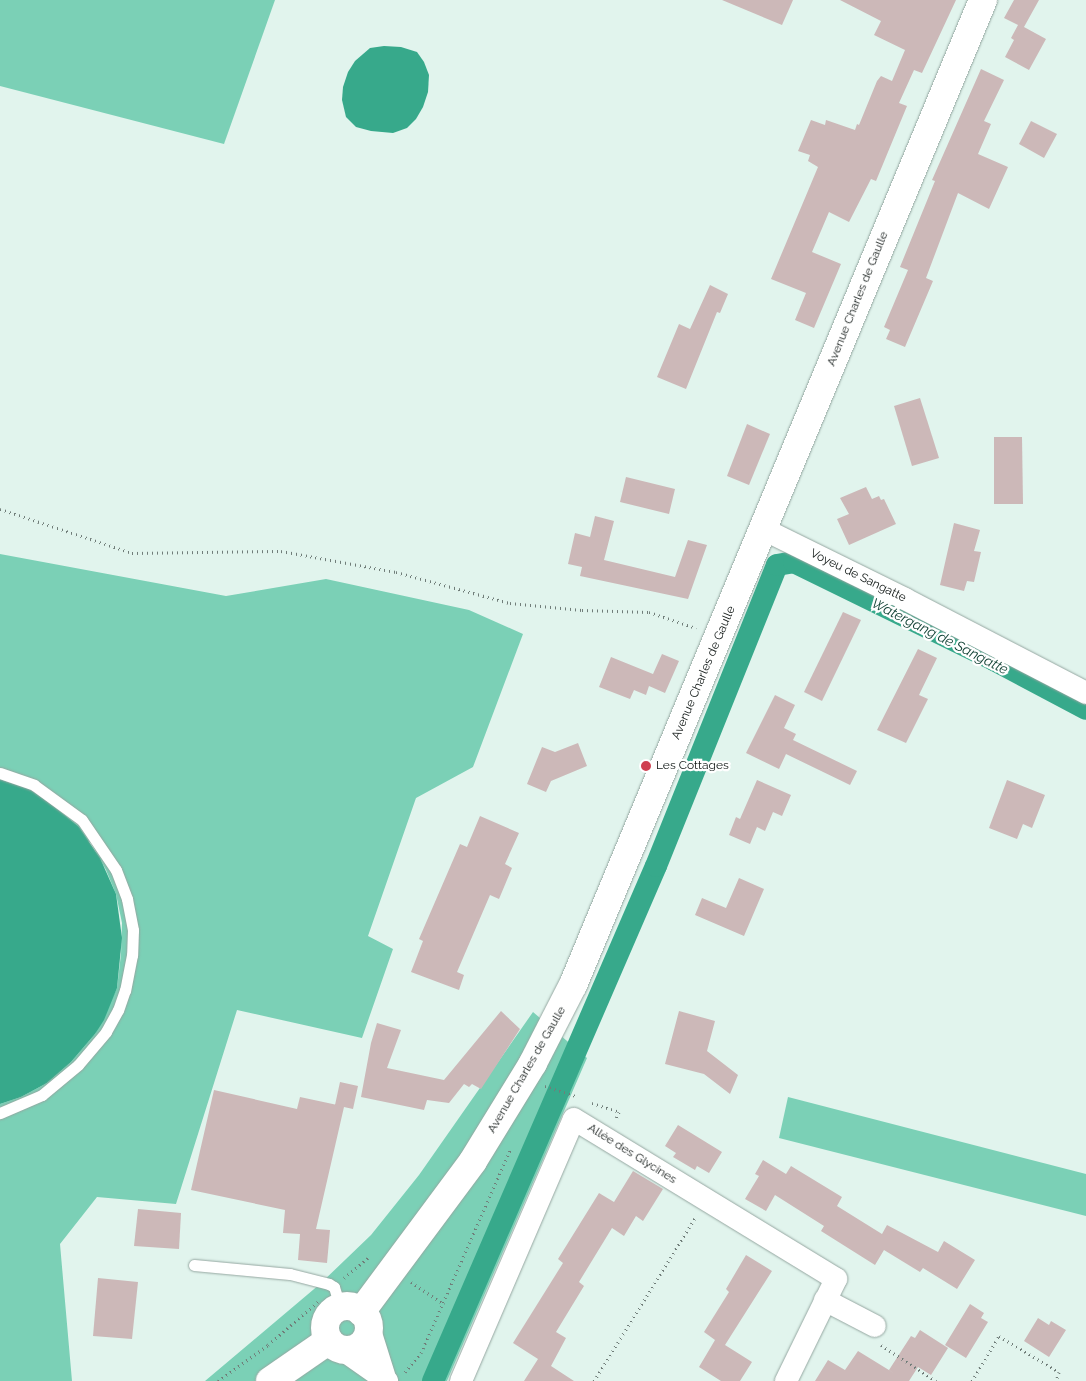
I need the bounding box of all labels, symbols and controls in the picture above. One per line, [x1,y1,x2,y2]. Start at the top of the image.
street label: Avenue Charles de Gaulle [824,230,892,368]
street label: Voyeu de Sangatte [808,547,908,605]
water label: Watergang de Sangatte [869,594,1011,678]
street label: Avenue Charles de Gaulle [669,604,739,742]
place label: Les Cottages [656,759,729,773]
marker: Les Cottages [640,760,652,772]
street label: Avenue Charles de Gaulle [485,1004,569,1136]
street label: Allée des Glycines [585,1121,679,1187]

